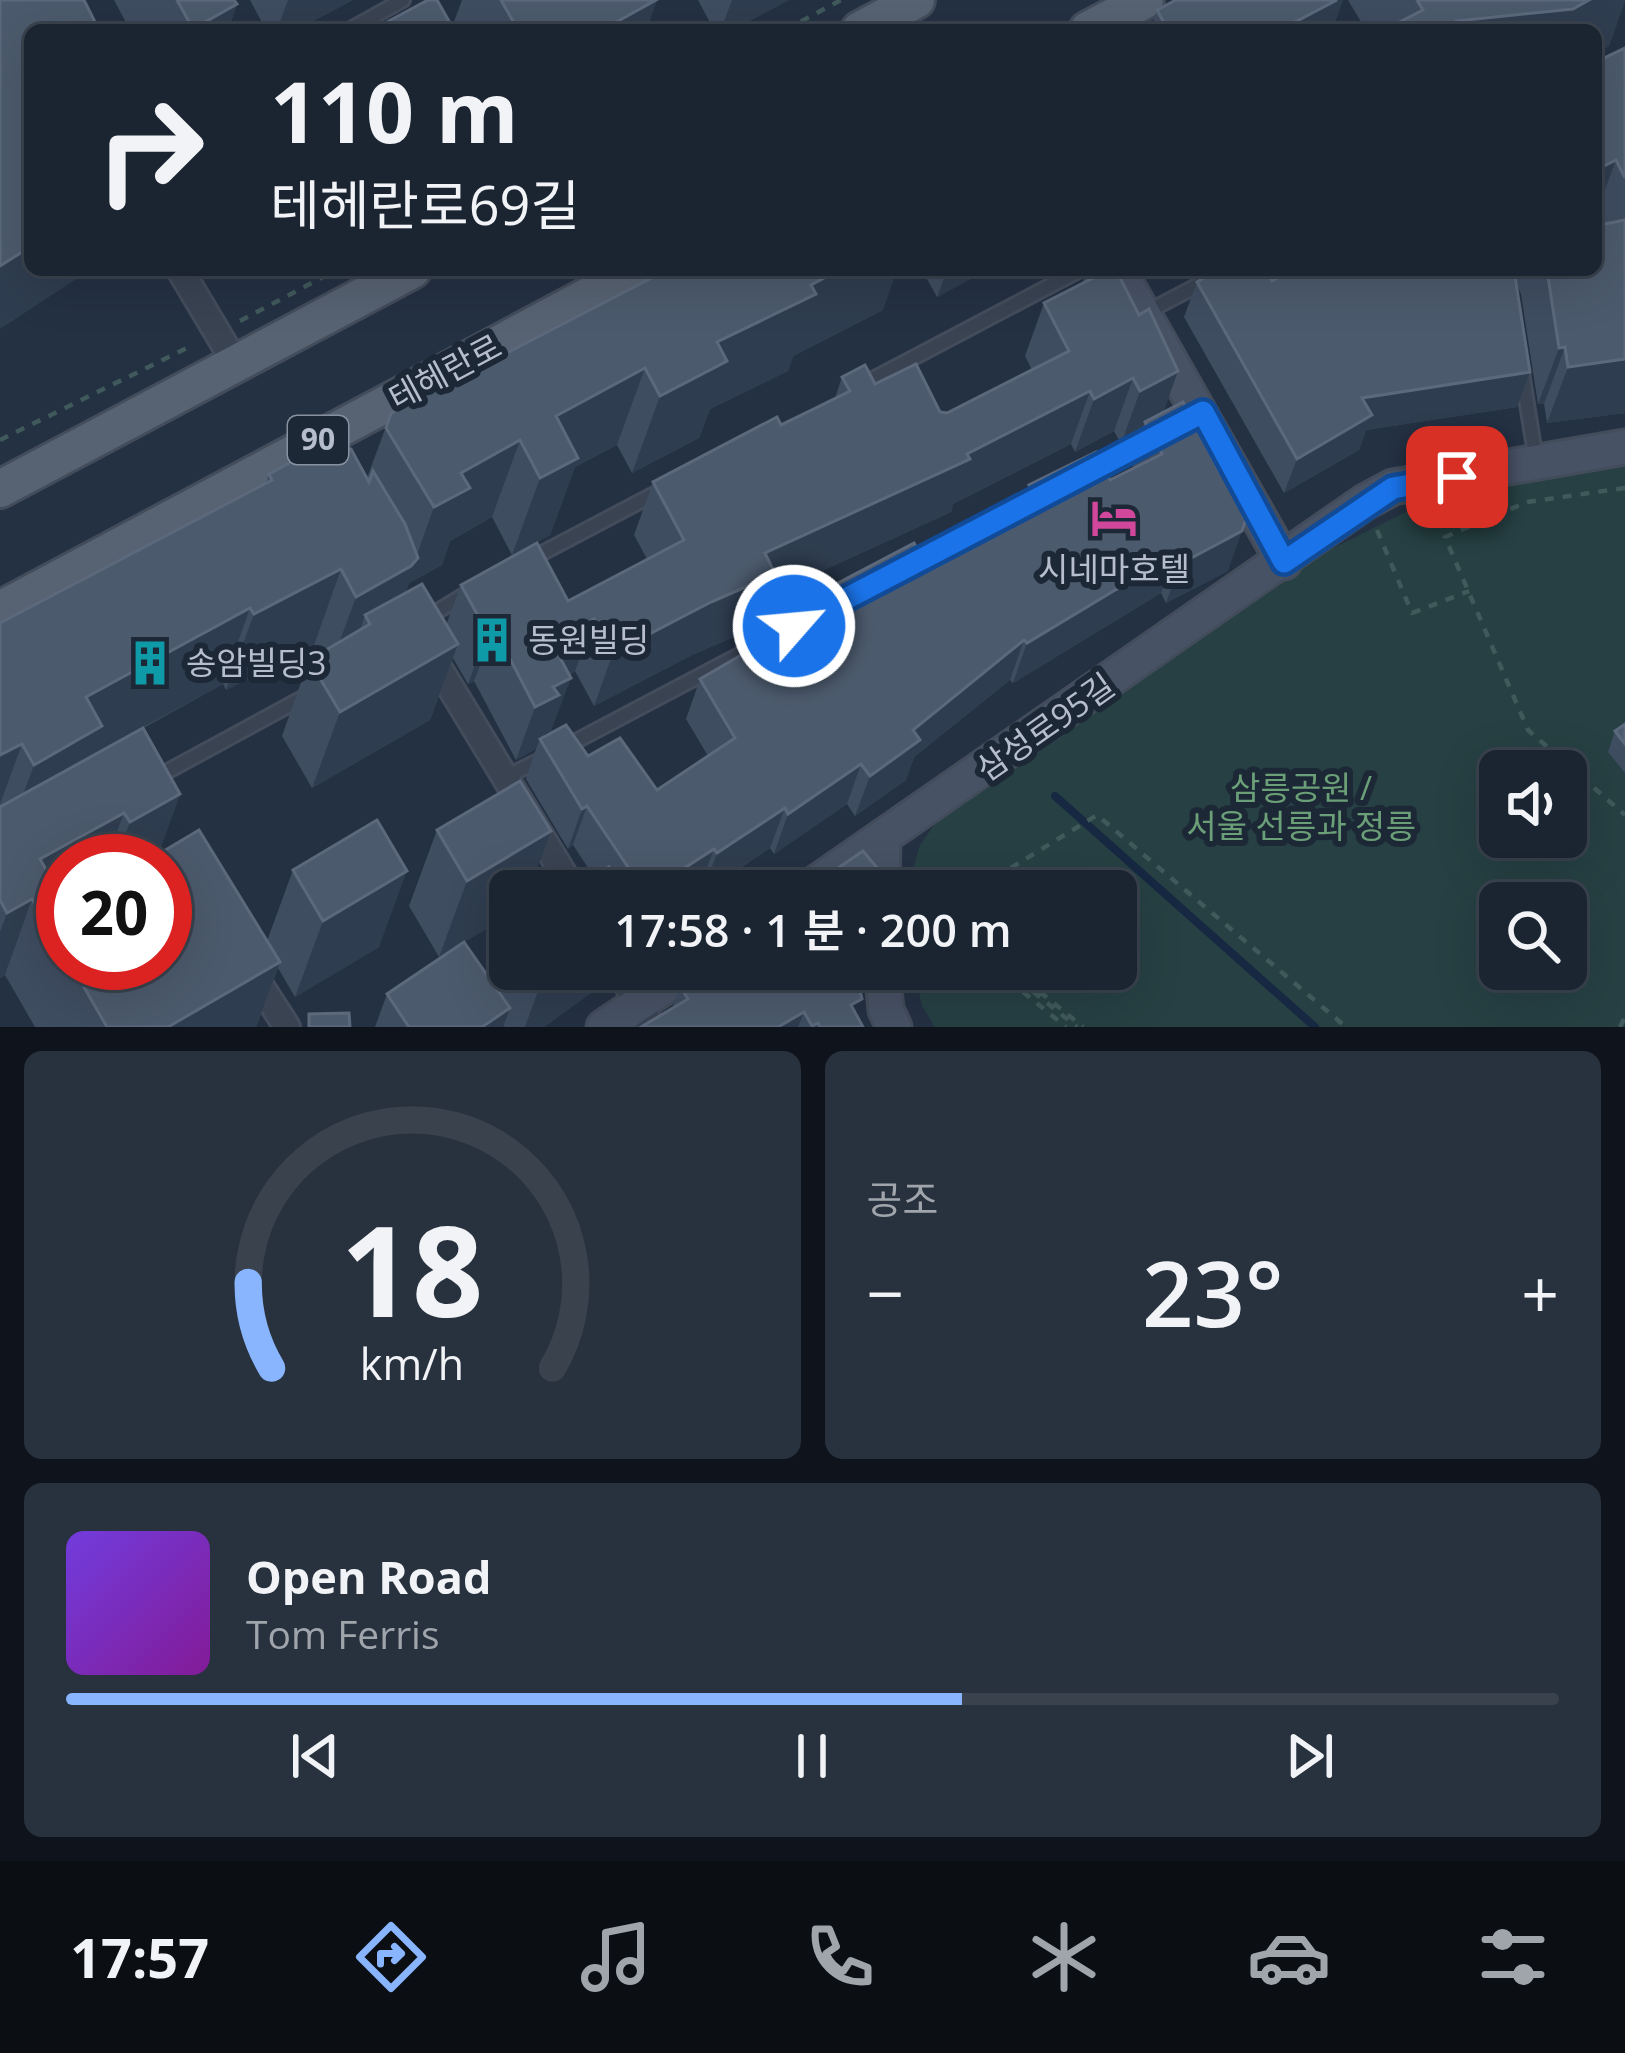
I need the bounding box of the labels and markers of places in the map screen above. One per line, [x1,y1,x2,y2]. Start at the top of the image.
pin [1406,426,1508,528]
hotel icon: 시네마호텔 [1089,493,1139,543]
place label: 시네마호텔 [1038,546,1190,591]
building icon: 동원빌딩 [467,615,517,665]
place label: 동원빌딩 [528,617,649,662]
building icon: 송암빌딩3 [125,638,175,688]
place label: 송암빌딩3 [186,640,326,685]

